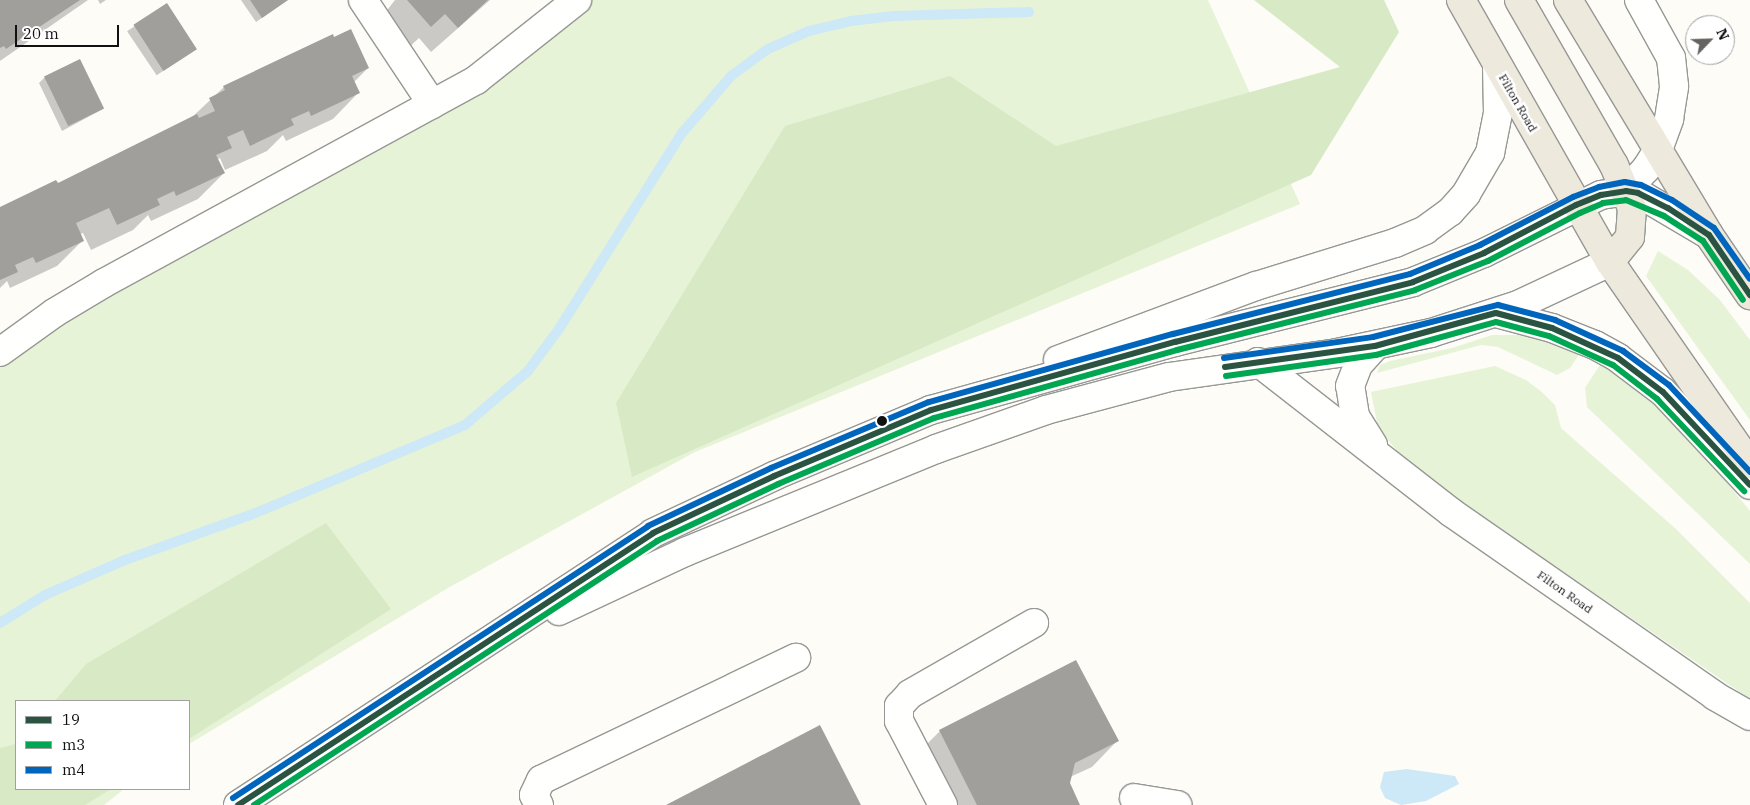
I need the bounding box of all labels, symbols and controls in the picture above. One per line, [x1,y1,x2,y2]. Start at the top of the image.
scale bar [18,15,121,47]
north arrow [1685,15,1735,65]
text: 20 m [23,24,59,43]
text: N [1712,26,1733,43]
street label: Filton Road [1496,71,1540,135]
unlabelled marker [877,416,887,426]
street label: Filton Road [1534,568,1596,616]
legend [15,700,190,790]
text: 19 [62,710,80,729]
text: m3 [62,735,85,754]
text: m4 [62,760,85,779]

